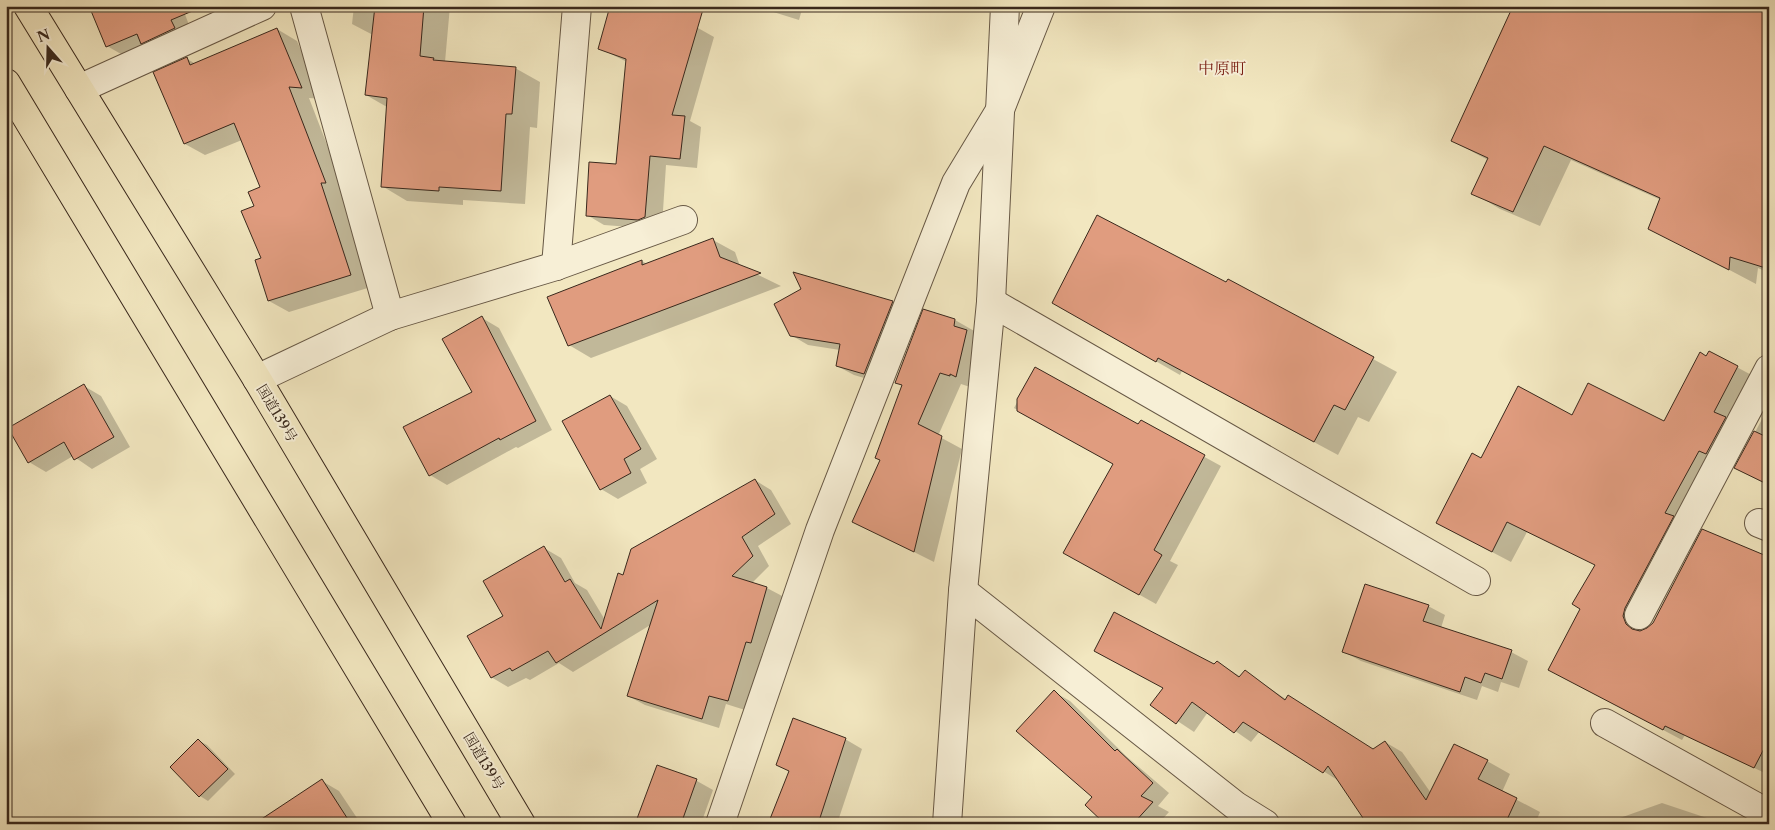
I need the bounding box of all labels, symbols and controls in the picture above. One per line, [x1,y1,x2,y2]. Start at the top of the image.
north arrow [22,22,72,72]
text: N [35,25,52,46]
district label: 中原町 [1198,58,1246,78]
street label: 国道139号 [253,381,301,445]
street label: 国道139号 [460,729,508,793]

